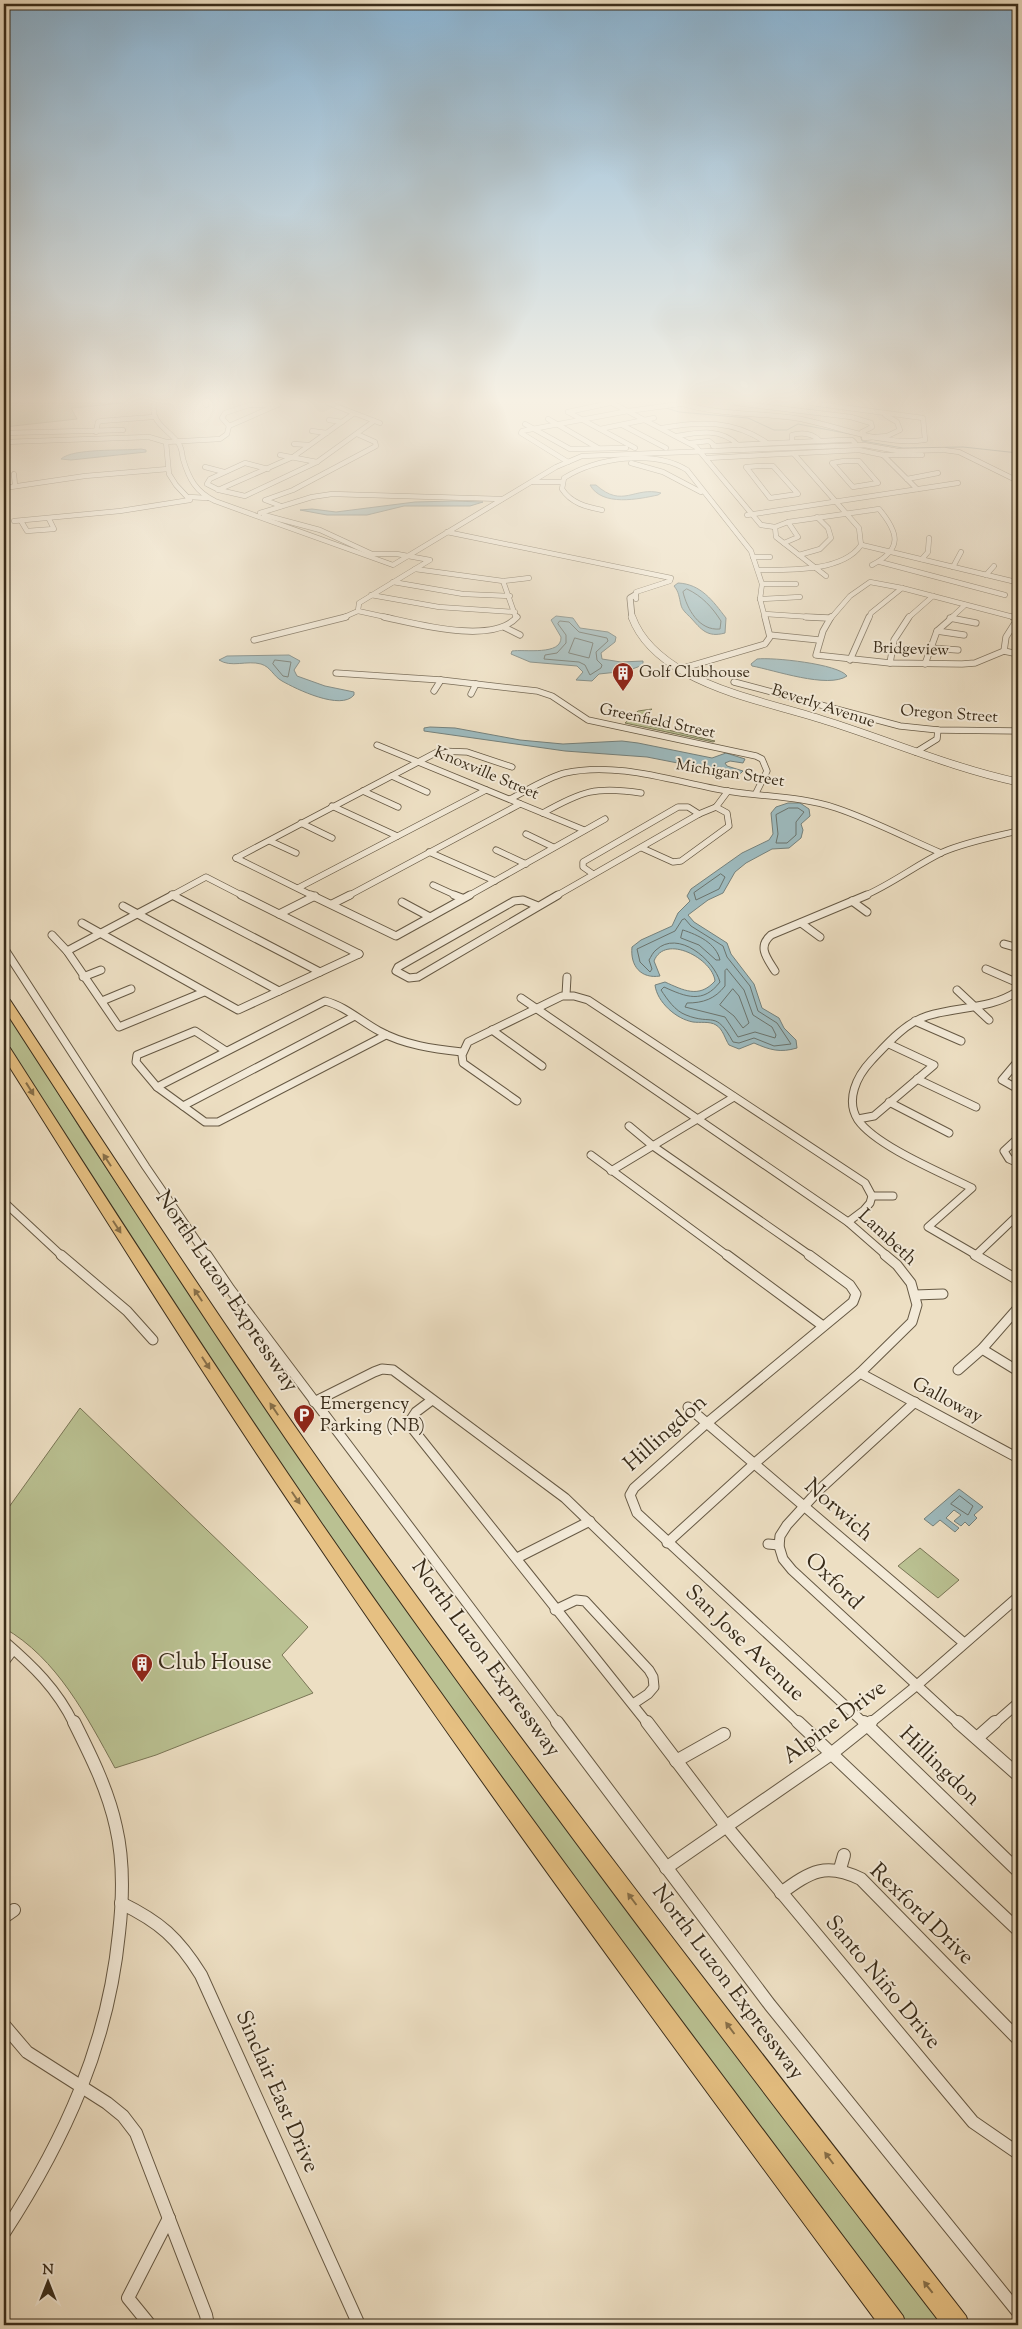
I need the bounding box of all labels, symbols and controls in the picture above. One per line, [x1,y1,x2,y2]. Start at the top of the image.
street label: Bridgeview [872,637,950,663]
building icon: Golf Clubhouse [611,661,635,692]
place label: Golf Clubhouse [639,662,750,685]
street label: Beverly Avenue [768,679,878,735]
street label: Greenfield Street [597,699,717,746]
street label: Oregon Street [899,700,999,730]
street label: Knoxville Street [430,742,542,807]
street label: Michigan Street [674,754,786,794]
one-way arrow [25,1083,34,1096]
one-way arrow [103,1153,112,1167]
street label: North Luzon Expressway [146,1185,306,1399]
street label: Lambeth [851,1203,923,1273]
one-way arrow [112,1220,122,1233]
one-way arrow [193,1288,202,1302]
one-way arrow [201,1356,210,1369]
street label: Galloway [907,1371,988,1431]
street label: Hillingdon [617,1388,715,1480]
place label: Emergency Parking (NB) [320,1391,425,1440]
one-way arrow [269,1402,279,1415]
parking icon: Emergency Parking (NB) [292,1403,316,1434]
street label: Norwich [796,1472,880,1550]
one-way arrow [291,1491,301,1504]
street label: Oxford [797,1546,869,1618]
street label: North Luzon Expressway [402,1554,568,1764]
street label: San Jose Avenue [677,1578,811,1710]
place label: Club House [158,1648,272,1680]
building icon: Club House [130,1652,154,1683]
street label: Alpine Drive [776,1673,894,1773]
street label: Hillingdon [891,1720,987,1814]
street label: Rexford Drive [861,1857,981,1973]
street label: North Luzon Expressway [643,1879,811,2087]
one-way arrow [627,1892,637,1906]
street label: Santo Niño Drive [816,1909,948,2057]
street label: Sinclair East Drive [226,2006,326,2178]
one-way arrow [725,2022,736,2035]
one-way arrow [823,2152,834,2165]
north arrow [22,2256,72,2306]
text: N [42,2261,54,2281]
one-way arrow [922,2281,933,2294]

